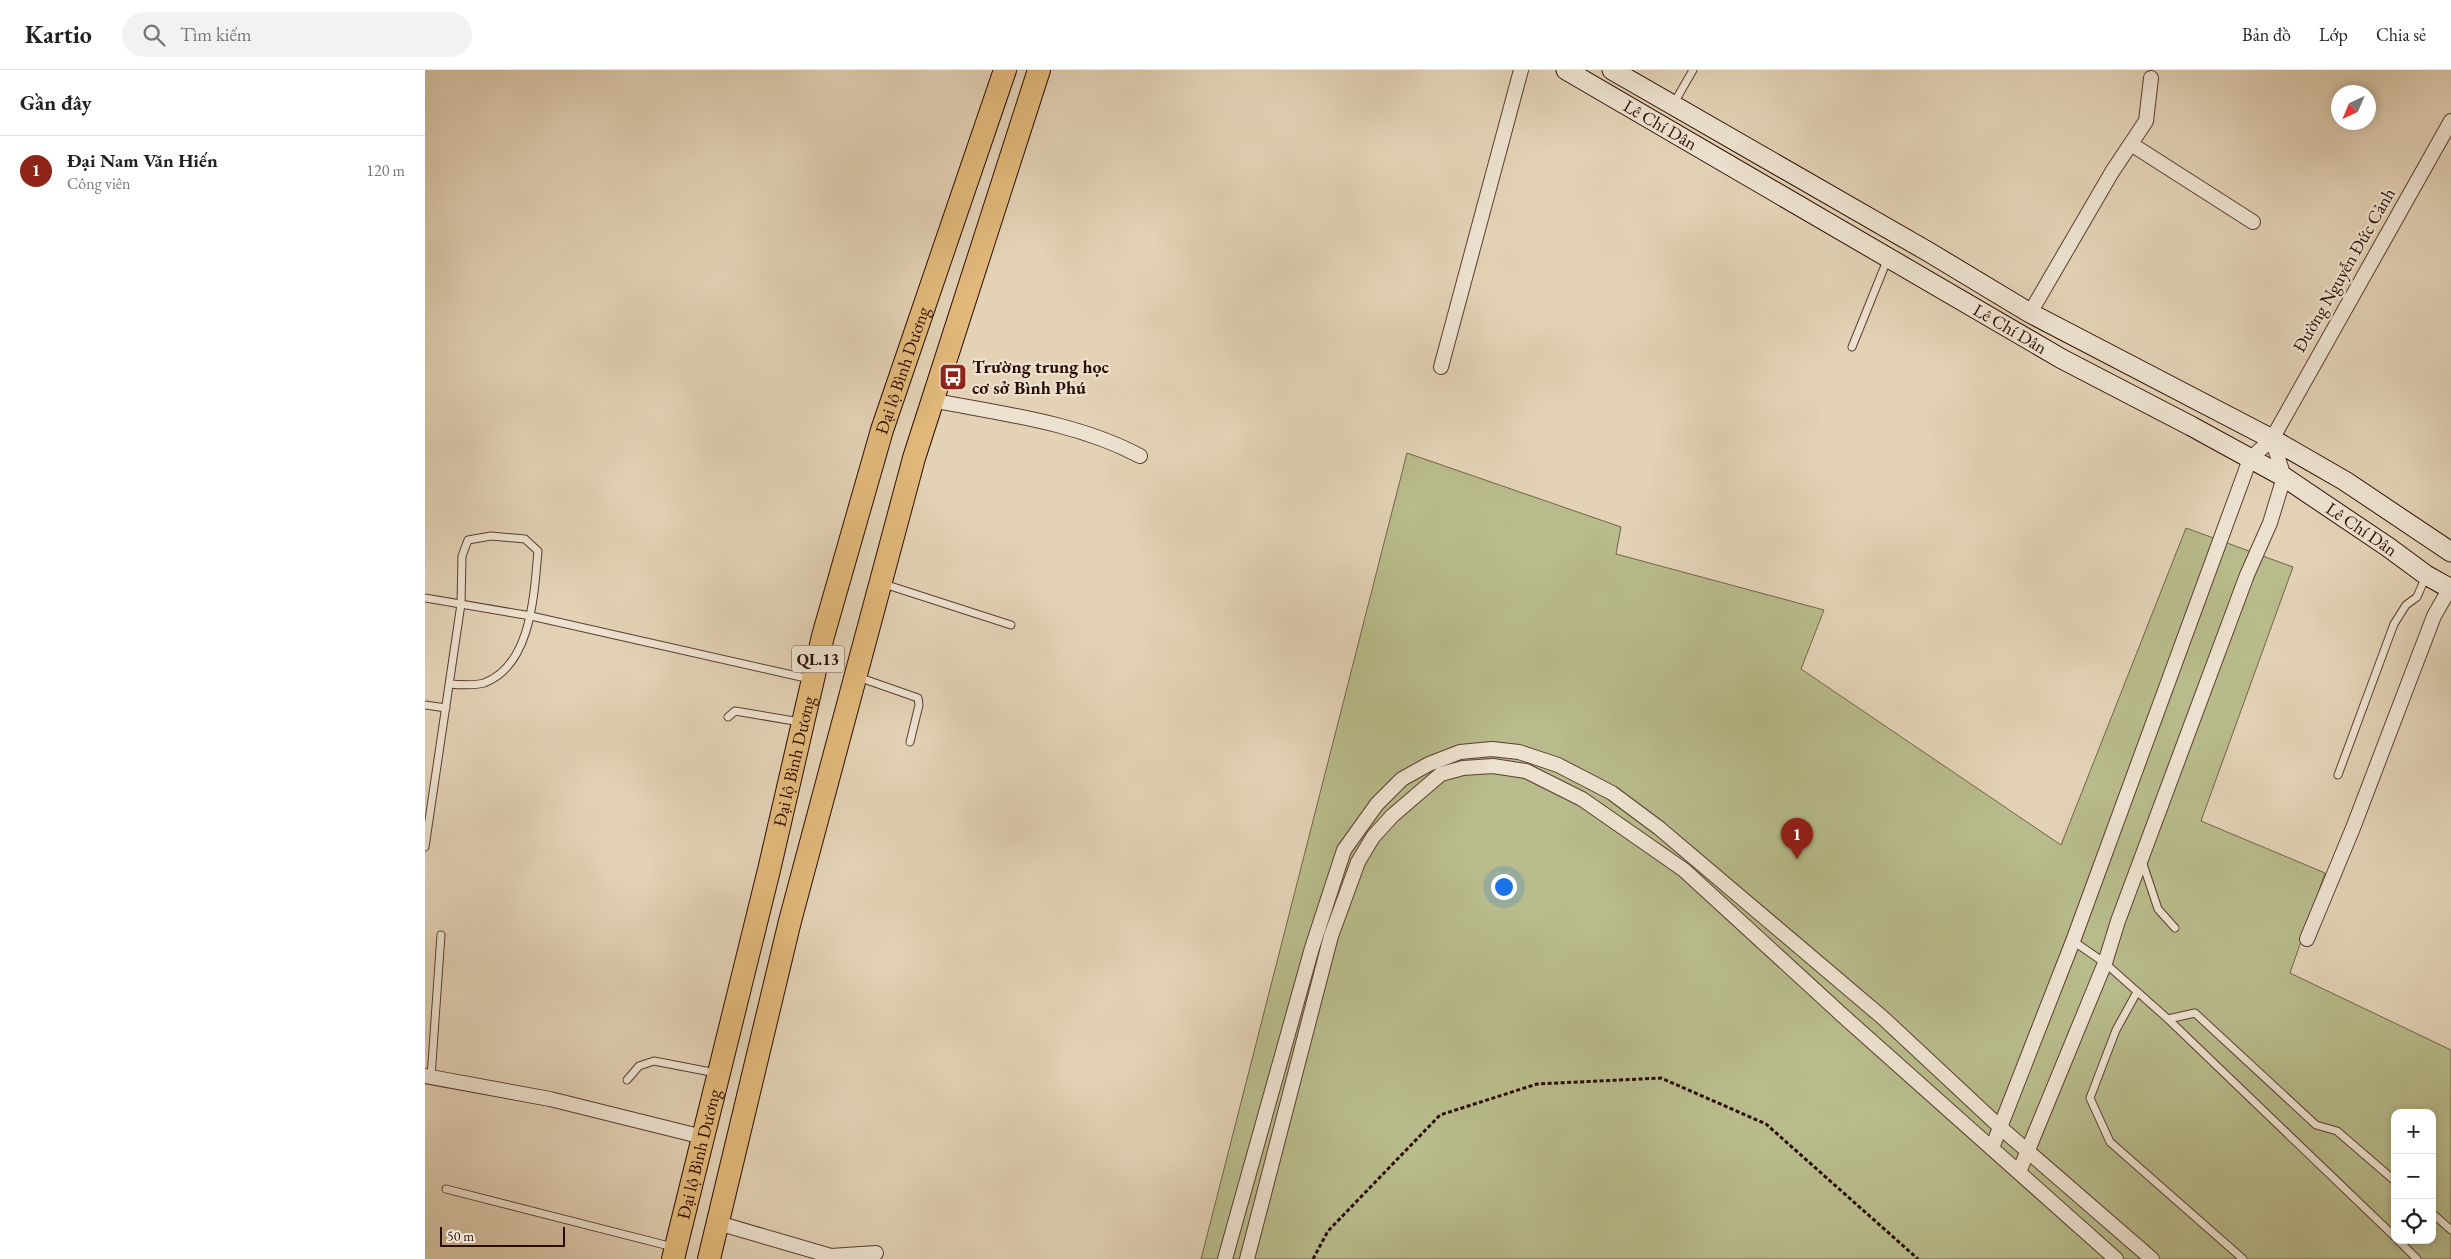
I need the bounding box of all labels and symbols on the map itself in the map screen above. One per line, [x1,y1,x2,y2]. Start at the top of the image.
north arrow [2331,85,2376,130]
street label: Lê Chí Dân [1619,94,1702,155]
street label: Đường Nguyễn Đức Cảnh [2287,183,2400,356]
street label: Lê Chí Dân [1969,298,2052,359]
street label: Đại lộ Bình Dương [869,303,934,437]
place label: Trường trung học cơ sở Bình Phú [972,355,1110,399]
bus stop icon: Trường trung học cơ sở Bình Phú [938,362,968,392]
street label: Lê Chí Dân [2322,497,2403,561]
road number: QL.13 [792,646,844,672]
street label: Đại lộ Bình Dương [767,694,820,829]
pin: 1 [1781,818,1813,859]
your location [1491,874,1517,900]
street label: Đại lộ Bình Dương [671,1086,726,1221]
scale bar [440,1224,565,1247]

